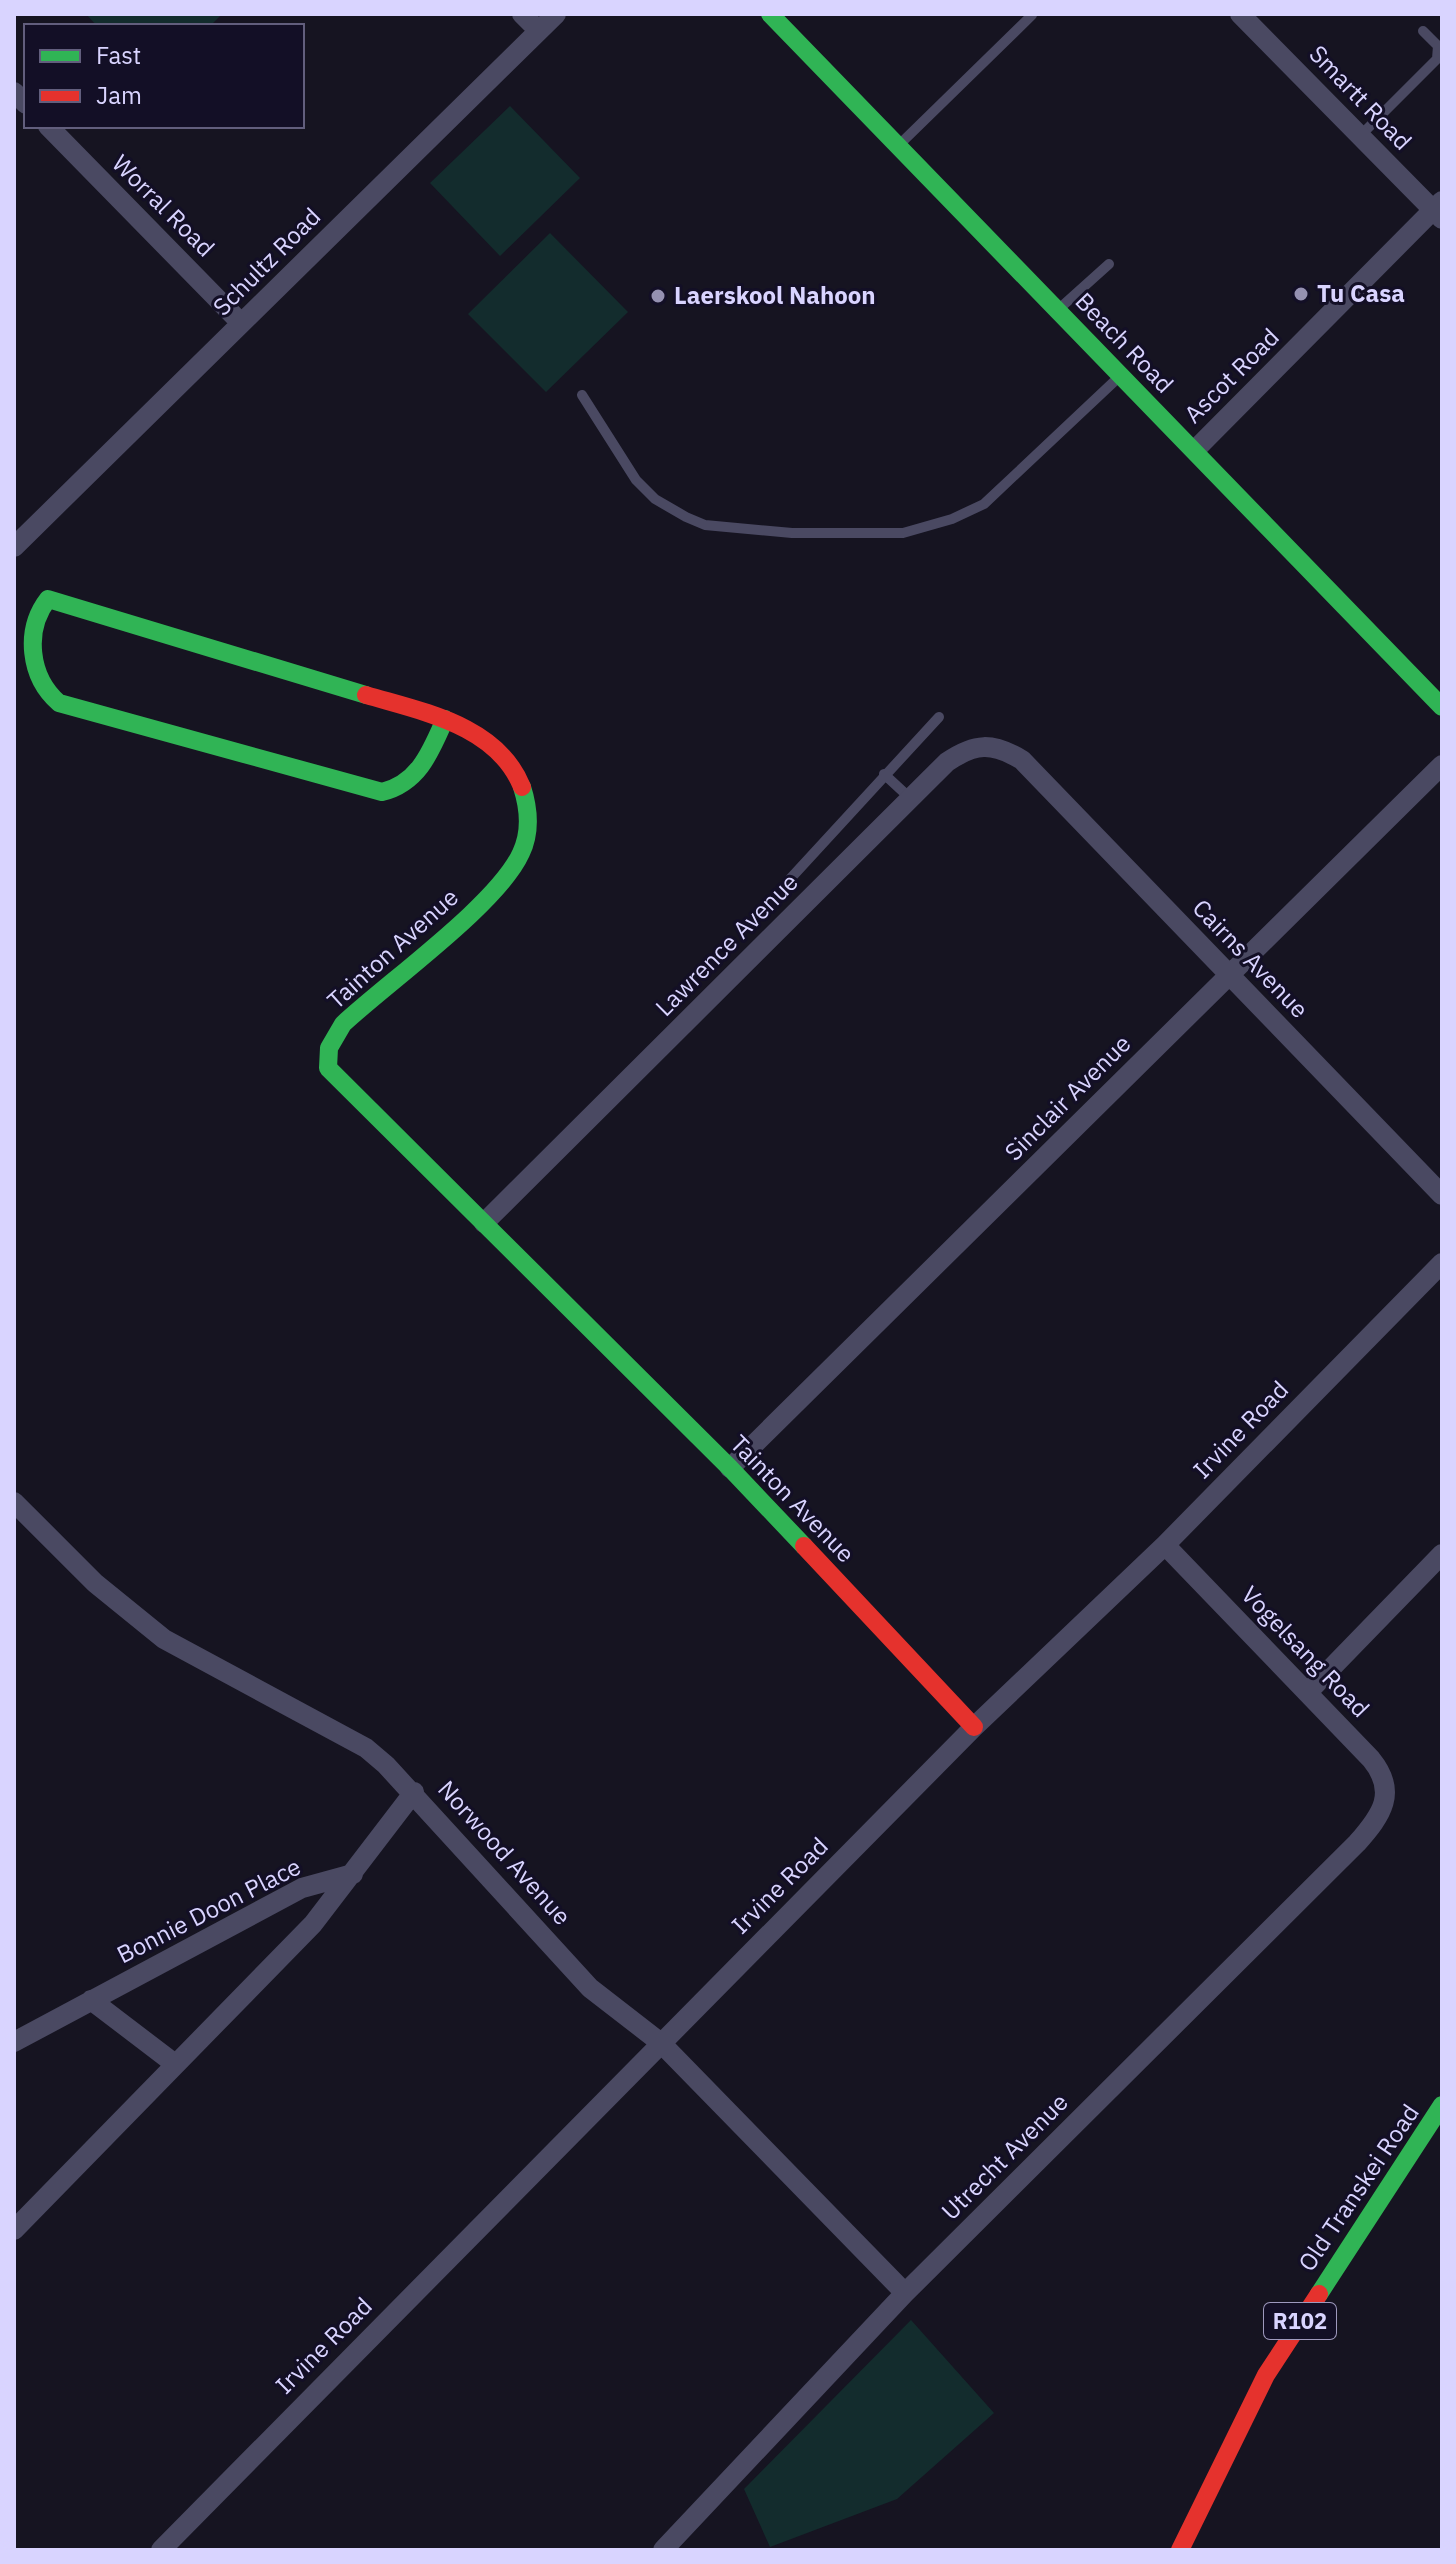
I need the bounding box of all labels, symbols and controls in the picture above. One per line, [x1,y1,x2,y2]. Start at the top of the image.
legend [24,24,304,128]
street label: Smartt Road [1303,38,1419,157]
text: Fast [96,39,141,71]
text: Jam [96,79,142,111]
street label: Worral Road [106,147,222,263]
street label: Schultz Road [205,200,327,322]
place label: Tu Casa [1317,277,1405,309]
place label: Laerskool Nahoon [674,279,876,311]
street label: Beach Road [1069,285,1181,400]
marker: Tu Casa [1292,285,1310,303]
marker: Laerskool Nahoon [649,287,667,305]
street label: Ascot Road [1177,321,1286,430]
street label: Lawrence Avenue [648,866,805,1023]
street label: Tainton Avenue [320,881,465,1016]
street label: Cairns Avenue [1186,892,1316,1025]
street label: Sinclair Avenue [997,1027,1137,1167]
street label: Irvine Road [1186,1374,1295,1485]
street label: Tainton Avenue [724,1428,862,1569]
street label: Vogelsang Road [1235,1579,1377,1724]
street label: Norwood Avenue [431,1773,578,1931]
street label: Irvine Road [724,1830,834,1940]
street label: Bonnie Doon Place [111,1850,306,1970]
street label: Utrecht Avenue [934,2086,1074,2226]
street label: Old Transkei Road [1290,2098,1426,2277]
street label: Irvine Road [268,2290,378,2400]
road number: R102 [1264,2303,1336,2339]

